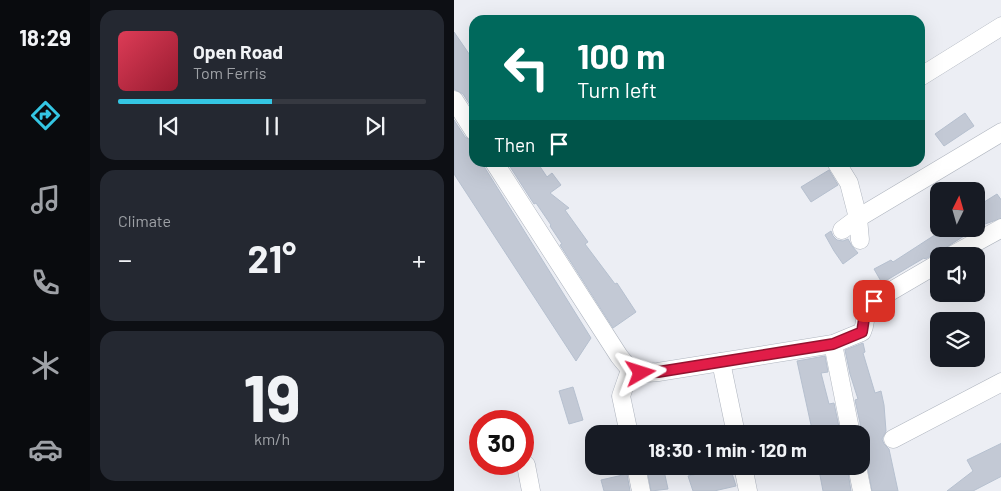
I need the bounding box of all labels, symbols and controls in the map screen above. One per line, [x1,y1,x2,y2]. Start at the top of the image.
text: 18:29 [19,24,71,50]
text: 100 m [577,34,666,76]
icon: left [494,35,559,100]
text: Open Road [193,40,283,63]
text: Tom Ferris [193,63,267,82]
text: Turn left [577,76,657,102]
icon: directions [28,98,63,133]
icon: previous [155,112,183,140]
icon: pause [258,112,286,140]
icon: next [361,112,389,140]
icon: arrive [545,130,573,158]
text: Then [494,133,535,156]
icon: music [28,182,63,217]
north arrow [930,182,985,238]
map controls [930,182,985,367]
text: Climate [118,211,171,230]
text: 21° [248,235,296,281]
text: − [118,242,132,276]
text: + [412,242,426,276]
button: sound [930,247,985,302]
icon: phone [28,265,63,300]
pin [853,280,895,322]
icon: arrive [860,287,888,315]
button: layers [930,312,985,367]
position arrow [614,346,666,398]
icon: climate [28,348,63,383]
text: 19 [243,357,301,435]
speed limit sign: 30 [469,410,534,475]
text: km/h [254,429,290,448]
icon: car [28,432,63,467]
text: 18:30 · 1 min · 120 m [648,438,807,461]

